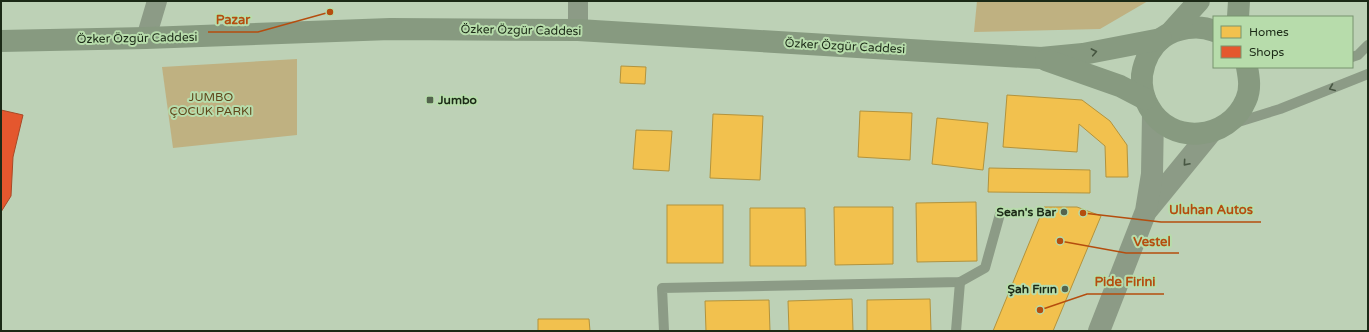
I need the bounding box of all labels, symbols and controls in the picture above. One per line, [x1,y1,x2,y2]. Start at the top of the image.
callout: Pazar [208,7,258,32]
text: Pazar [216,12,251,28]
legend [1213,16,1353,68]
street label: Özker Özgür Caddesi [461,22,581,38]
text: Homes [1249,25,1289,39]
street label: Özker Özgür Caddesi [77,30,197,46]
street label: Özker Özgür Caddesi [784,36,906,56]
text: Shops [1249,45,1284,59]
one-way arrow [1090,48,1097,56]
one-way arrow [1328,84,1335,92]
park label: JUMBO ÇOCUK PARKI [170,90,252,118]
place label: Jumbo [437,93,477,107]
marker: Jumbo [425,95,435,105]
one-way arrow [1184,158,1191,165]
callout: Uluhan Autos [1161,197,1261,222]
text: Uluhan Autos [1169,202,1253,218]
place label: Sean's Bar [997,205,1056,219]
marker: Sean's Bar [1059,207,1069,217]
callout: Vestel [1126,228,1179,253]
text: Vestel [1133,234,1171,250]
callout: Pide Firini [1087,269,1164,294]
text: Pide Firini [1094,274,1156,290]
place label: Şah Fırın [1008,282,1057,297]
marker: Şah Fırın [1060,284,1070,294]

